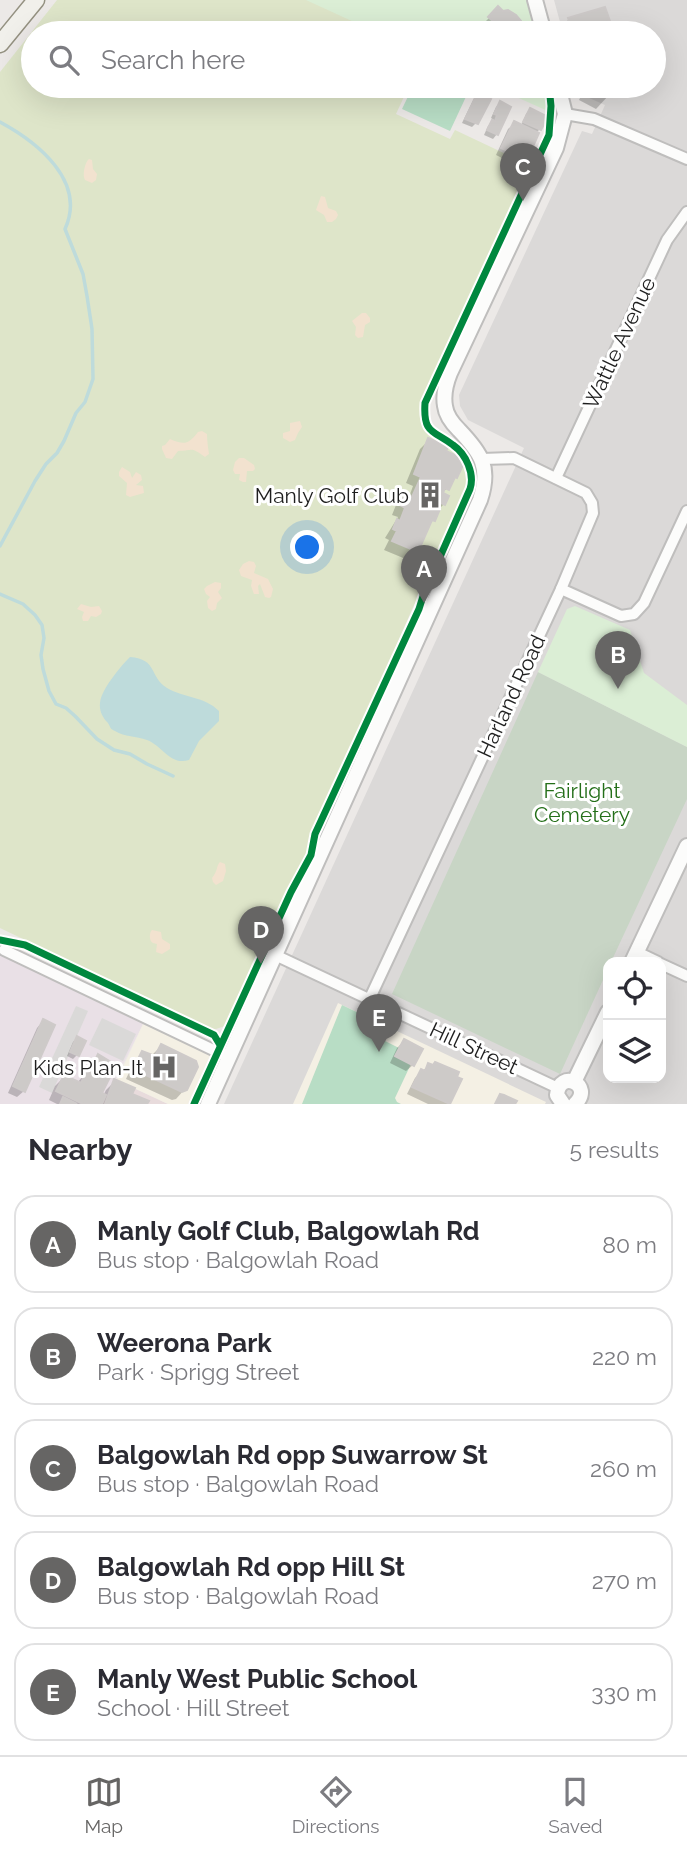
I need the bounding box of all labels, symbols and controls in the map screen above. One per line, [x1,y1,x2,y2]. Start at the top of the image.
search box [21,21,666,98]
icon: search [45,41,83,79]
text: Search here [101,45,245,75]
pin: C [500,143,546,201]
street label: Wattle Avenue [578,273,660,413]
building icon: Manly Golf Club [415,480,445,510]
place label: Manly Golf Club [255,483,409,508]
your location [290,530,324,564]
pin: A [401,545,447,603]
street label: Harland Road [472,631,550,761]
pin: B [595,631,641,689]
park label: Fairlight Cemetery [534,778,630,827]
pin: D [238,906,284,964]
map controls [603,957,666,1083]
button: locate [603,957,666,1020]
pin: E [356,994,402,1052]
street label: Hill Street [426,1017,522,1079]
button: layers [603,1020,666,1083]
hospital icon: Kids Plan-It [149,1052,179,1082]
place label: Kids Plan-It [33,1055,143,1080]
text: Nearby [28,1132,132,1167]
text: 5 results [570,1136,659,1163]
text: Manly Golf Club, Balgowlah Rd [97,1216,480,1246]
text: A [45,1231,61,1258]
text: 80 m [602,1231,657,1258]
text: Bus stop · Balgowlah Road [97,1246,379,1273]
text: Weerona Park [97,1328,272,1358]
text: B [45,1343,61,1370]
text: 220 m [592,1343,657,1370]
text: Park · Sprigg Street [97,1358,299,1385]
text: Balgowlah Rd opp Suwarrow St [97,1440,488,1470]
text: C [45,1455,61,1482]
text: 260 m [590,1455,657,1482]
text: Bus stop · Balgowlah Road [97,1470,379,1497]
text: Balgowlah Rd opp Hill St [97,1552,405,1582]
text: D [45,1567,61,1594]
text: 270 m [592,1567,657,1594]
text: Bus stop · Balgowlah Road [97,1582,379,1609]
text: Manly West Public School [97,1664,417,1694]
text: E [46,1679,60,1706]
text: 330 m [591,1679,657,1706]
text: School · Hill Street [97,1694,289,1721]
tab: Map [84,1773,123,1837]
tab: Directions [292,1773,380,1837]
tab: Saved [548,1773,603,1837]

